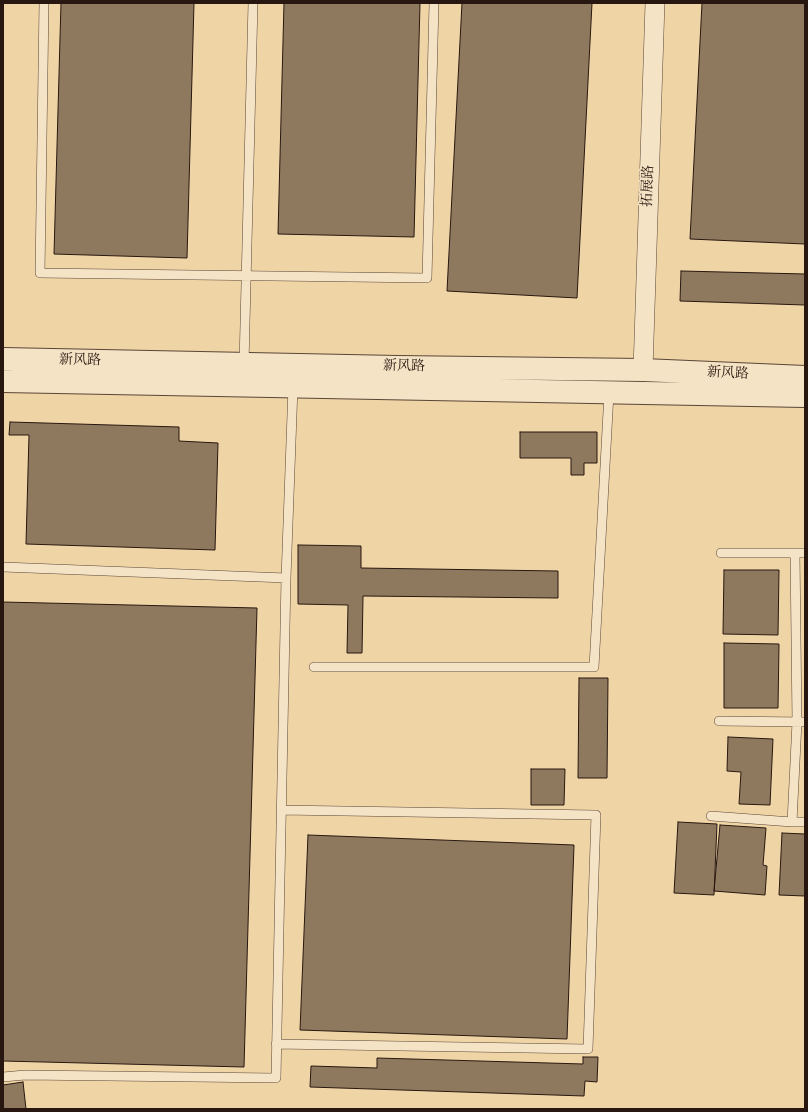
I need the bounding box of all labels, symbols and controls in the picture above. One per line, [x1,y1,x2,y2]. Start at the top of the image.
street label: 拓展路 [640,165,658,207]
street label: 新风路 [59,352,101,370]
street label: 新风路 [383,358,425,376]
street label: 新风路 [707,365,749,383]

